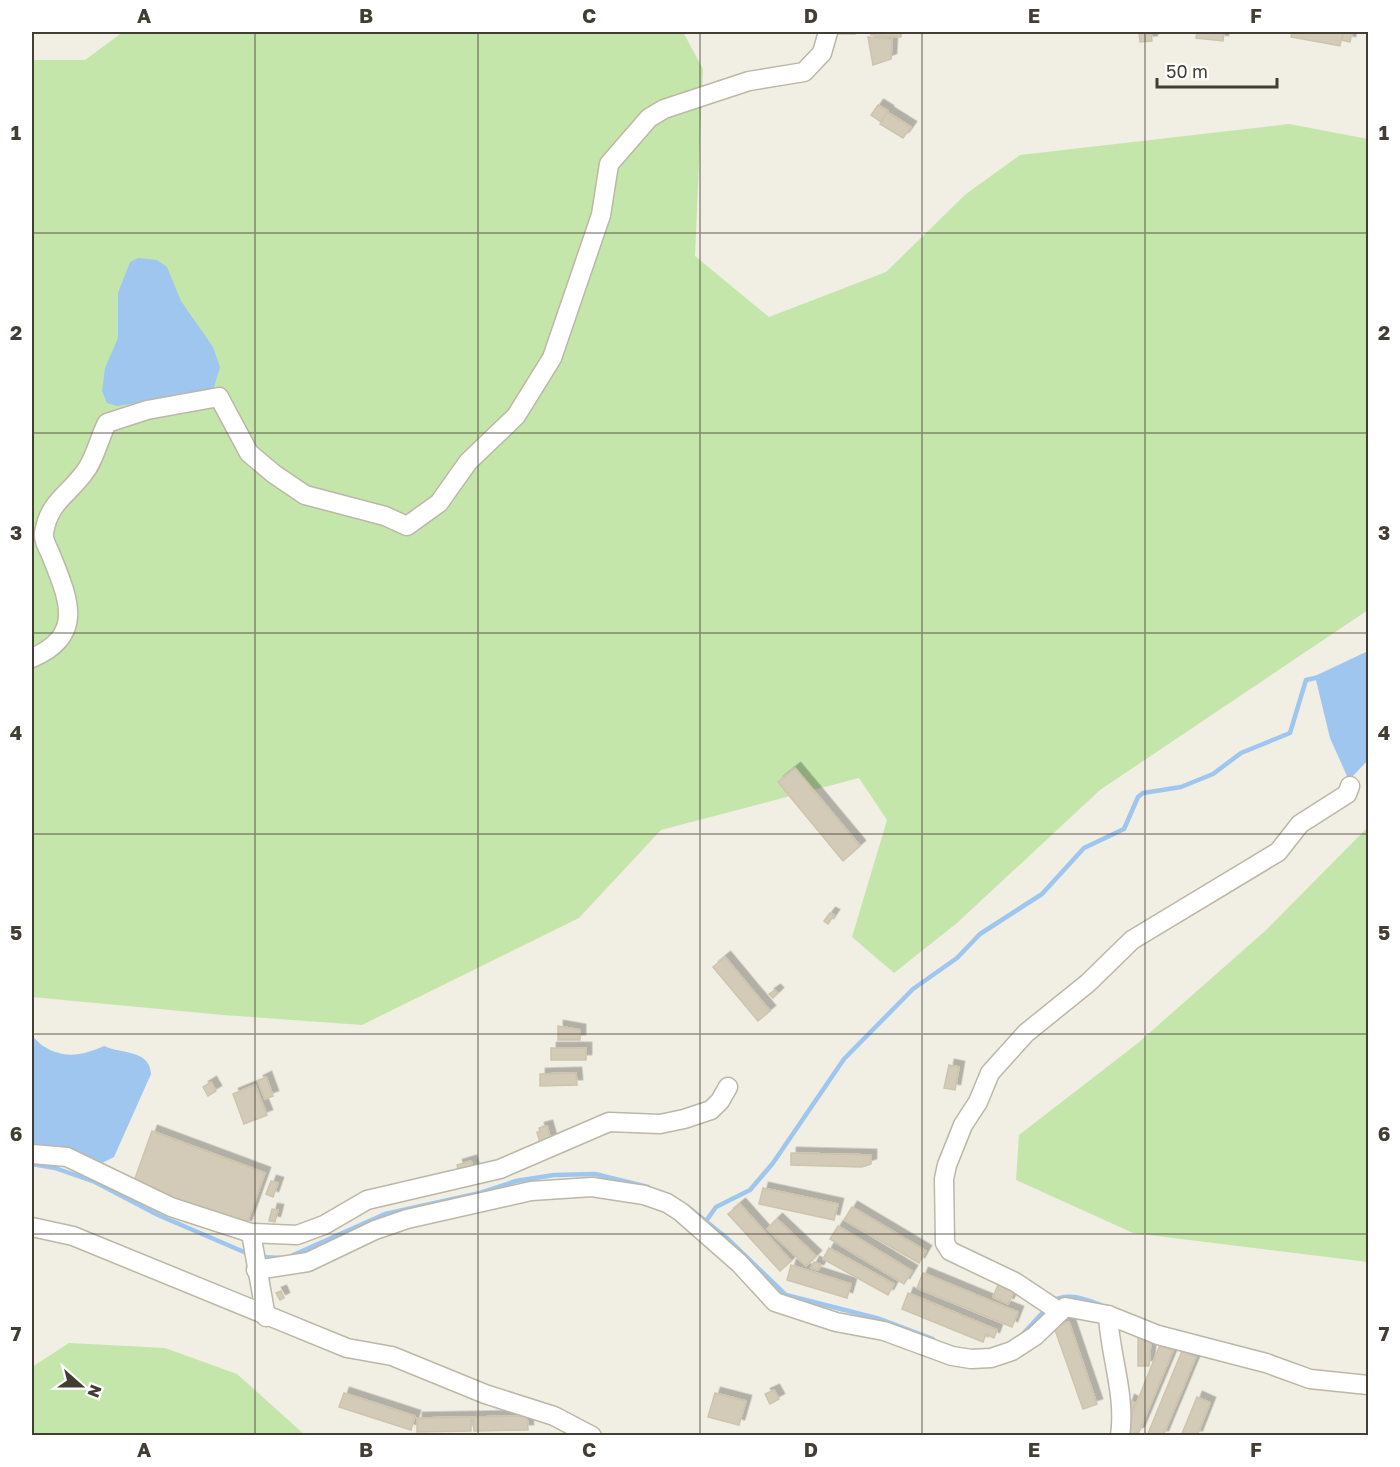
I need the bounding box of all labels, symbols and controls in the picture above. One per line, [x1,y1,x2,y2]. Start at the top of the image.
text: A [137,3,151,27]
text: B [359,3,373,27]
text: C [582,3,596,27]
text: D [804,3,818,27]
text: E [1028,3,1040,27]
text: F [1250,3,1262,27]
scale bar [1157,51,1277,89]
text: 50 m [1166,60,1208,82]
text: 1 [11,120,21,144]
text: 1 [1379,120,1389,144]
text: 2 [10,320,22,344]
text: 2 [1378,320,1390,344]
text: 3 [10,520,22,544]
text: 3 [1378,520,1390,544]
text: 4 [10,720,22,744]
text: 4 [1378,720,1390,744]
text: 5 [10,920,22,944]
text: 5 [1378,920,1390,944]
text: 6 [10,1121,22,1145]
text: 6 [1378,1121,1390,1145]
text: 7 [11,1321,22,1345]
text: 7 [1379,1321,1390,1345]
north arrow [51,1356,111,1416]
text: N [83,1382,107,1401]
text: A [137,1437,151,1461]
text: B [359,1437,373,1461]
text: C [582,1437,596,1461]
text: D [804,1437,818,1461]
text: E [1028,1437,1040,1461]
text: F [1250,1437,1262,1461]

